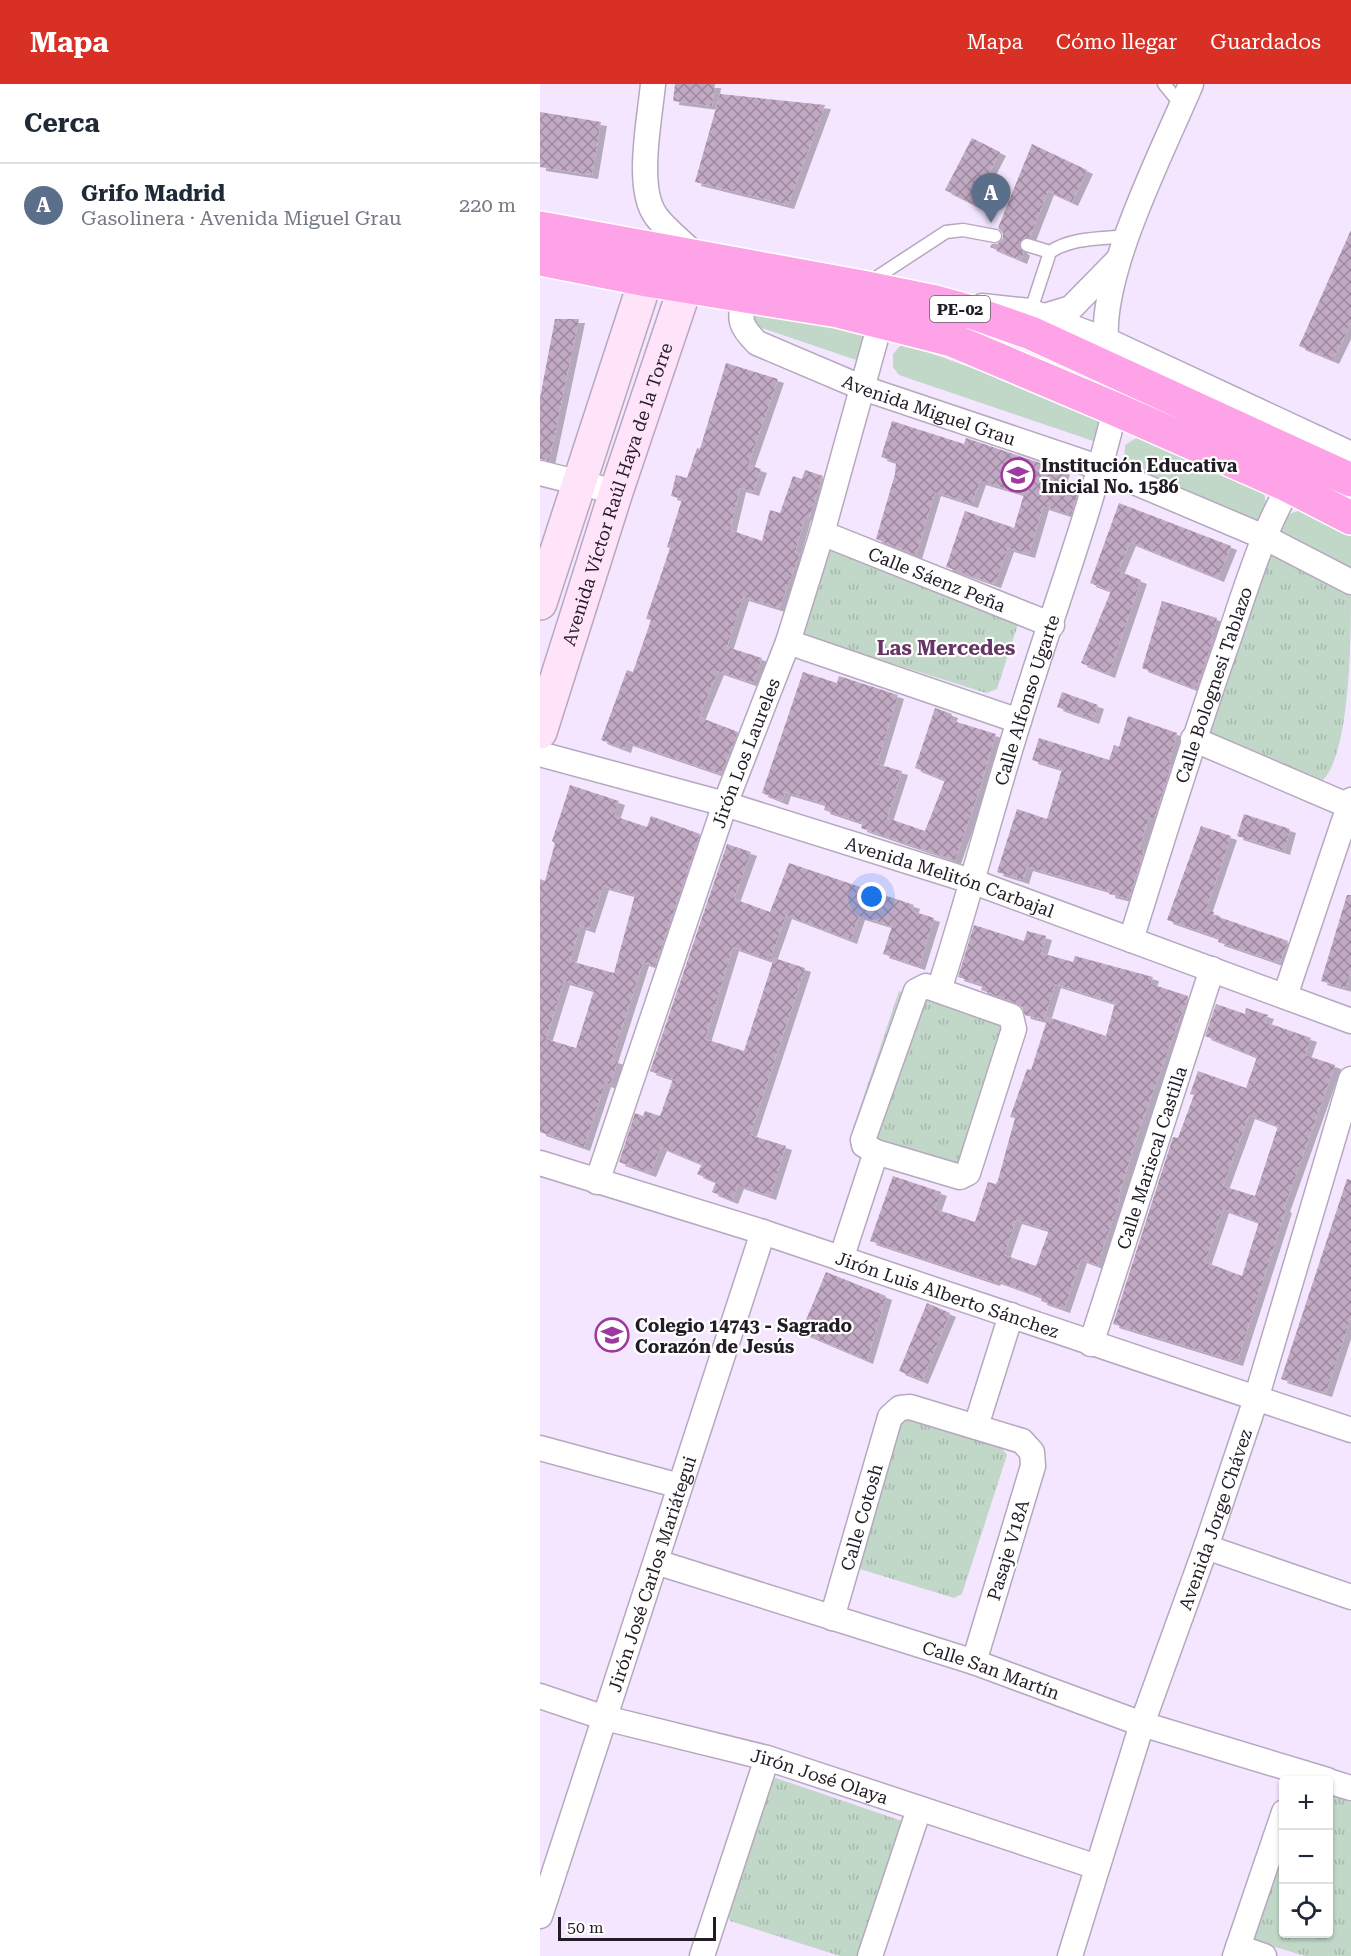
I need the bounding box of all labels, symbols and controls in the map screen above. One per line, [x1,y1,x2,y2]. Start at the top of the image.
text: Mapa [30,26,109,59]
text: Mapa [967,30,1023,54]
text: Cómo llegar [1056,30,1177,54]
text: Guardados [1210,30,1321,54]
text: Cerca [24,108,100,138]
pin: A [972,174,1010,223]
text: Grifo Madrid [81,181,225,206]
text: A [36,193,51,217]
text: 220 m [459,193,516,217]
text: Gasolinera · Avenida Miguel Grau [81,206,402,230]
road number: PE-02 [930,296,990,322]
street label: Avenida Víctor Raúl Haya de la Torre [558,340,676,648]
street label: Avenida Miguel Grau [839,370,1018,449]
place label: Institución Educativa Inicial No. 1586 [1041,455,1238,497]
school or university icon: Institución Educativa Inicial No. 1586 [1000,457,1036,493]
street label: Calle Sáenz Peña [865,542,1009,616]
street label: Calle Bolognesi Tablazo [1170,584,1256,786]
street label: Calle Alfonso Ugarte [990,612,1063,788]
district label: Las Mercedes [877,636,1015,660]
street label: Jirón Los Laureles [707,675,784,831]
street label: Avenida Melitón Carbajal [843,832,1058,921]
your location [857,882,886,911]
street label: Calle Mariscal Castilla [1112,1063,1191,1252]
street label: Jirón Luis Alberto Sánchez [833,1247,1062,1342]
place label: Colegio 14743 - Sagrado Corazón de Jesús [635,1315,853,1357]
school or university icon: Colegio 14743 - Sagrado Corazón de Jesús [594,1317,630,1353]
street label: Avenida Jorge Chávez [1174,1426,1256,1613]
street label: Jirón José Carlos Mariátegui [603,1453,700,1694]
street label: Calle Cotosh [836,1461,887,1573]
street label: Pasaje V18A [983,1497,1033,1603]
street label: Calle San Martín [920,1636,1063,1703]
street label: Jirón José Olaya [749,1744,891,1808]
map controls [1279,1776,1333,1938]
button: + [1279,1776,1333,1830]
button: − [1279,1830,1333,1884]
button: locate [1279,1884,1333,1938]
scale bar [558,1914,716,1942]
text: 50 m [567,1918,604,1937]

